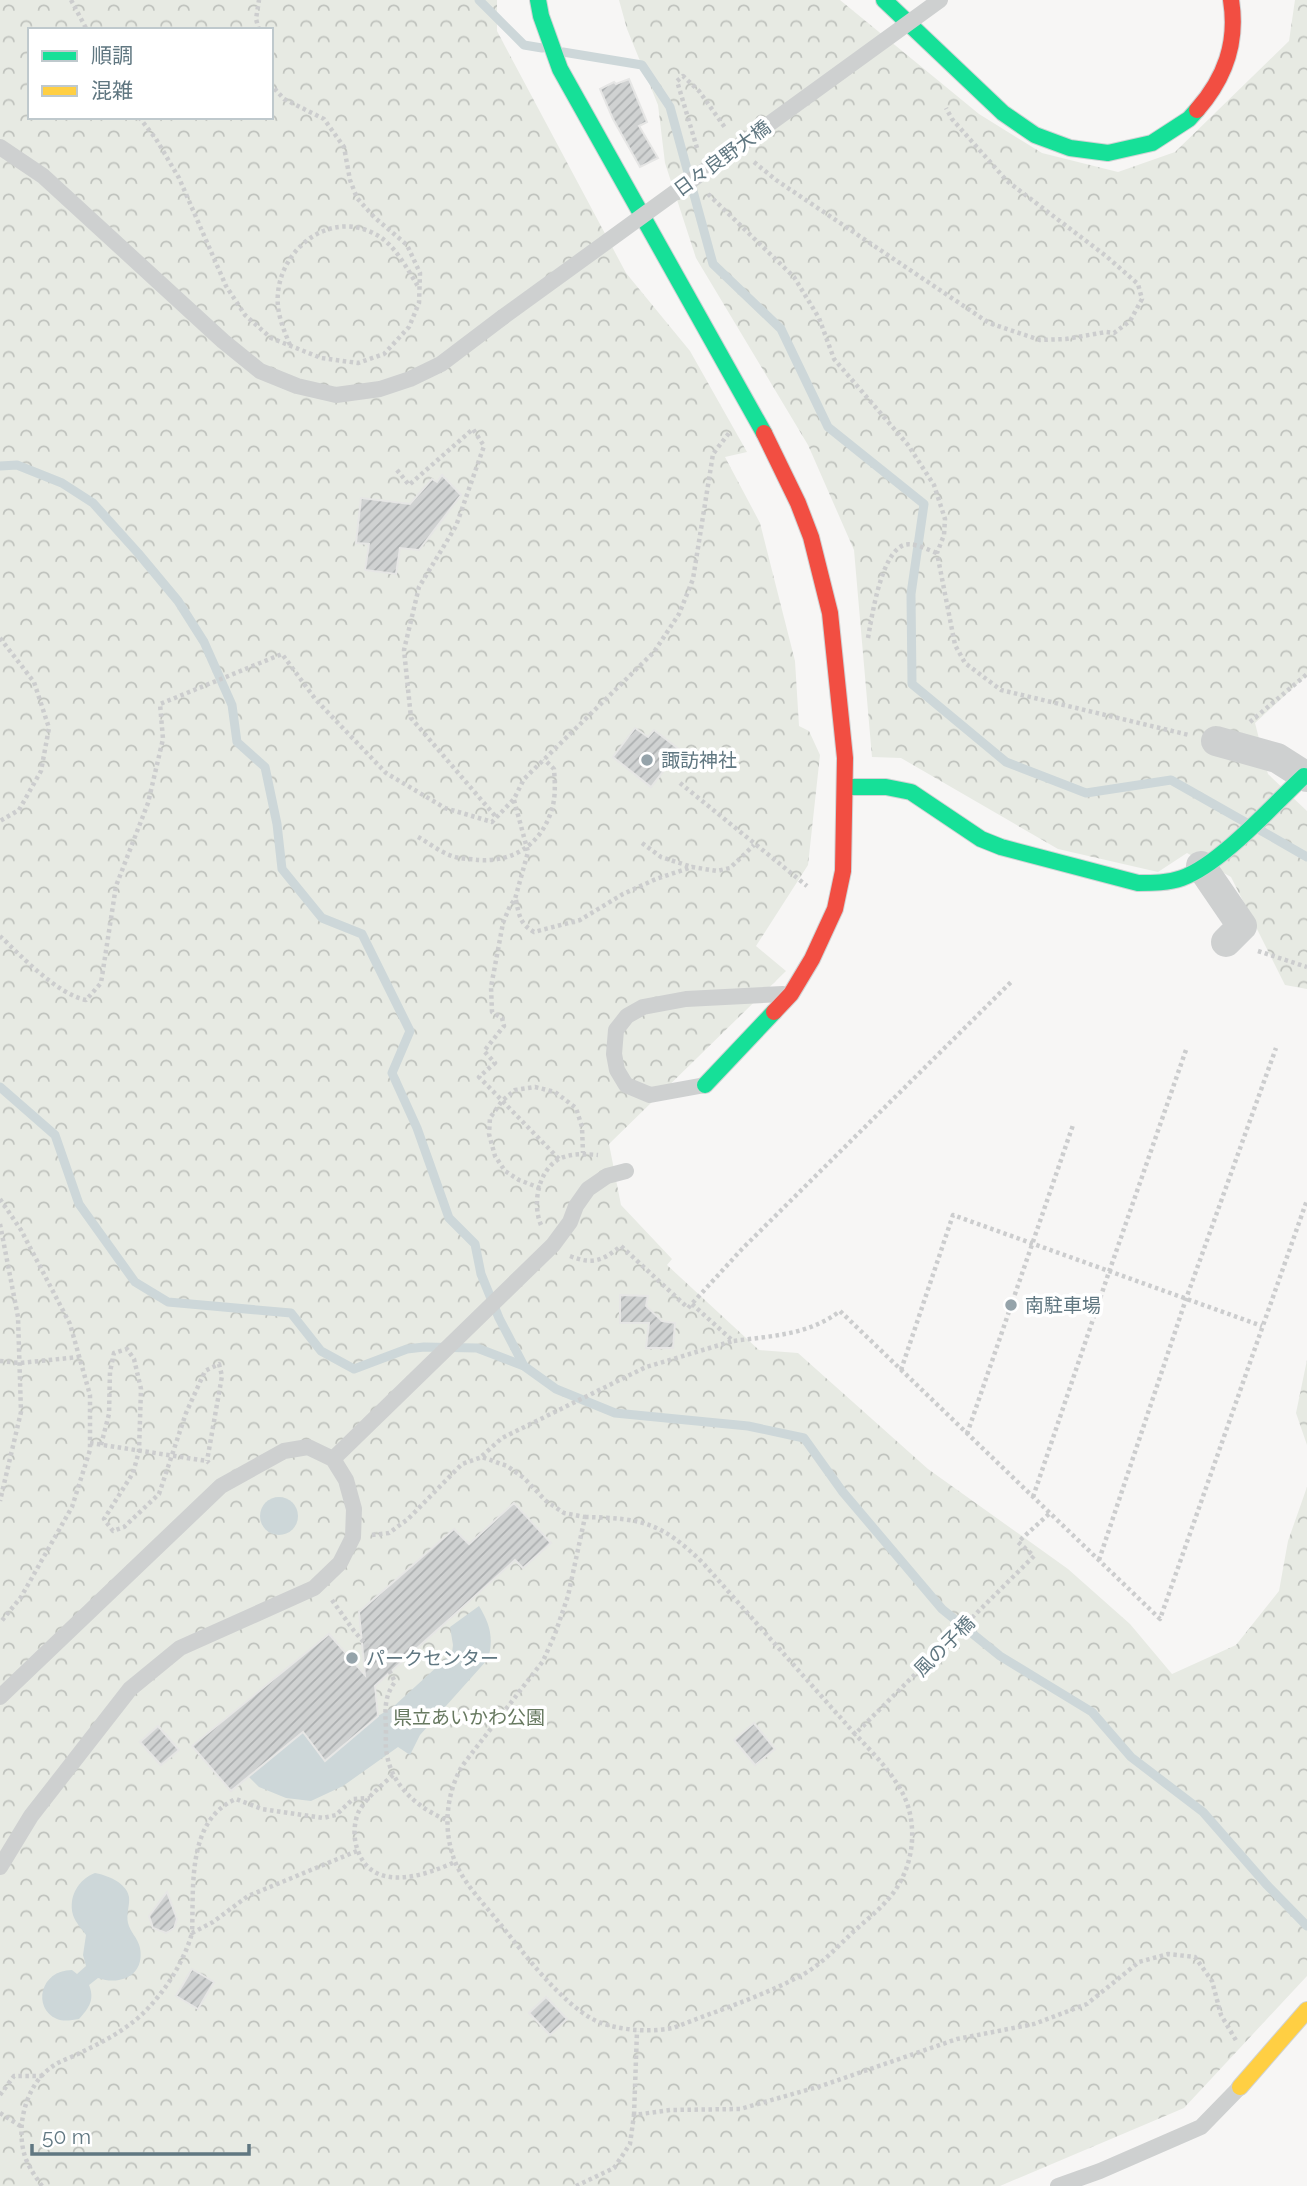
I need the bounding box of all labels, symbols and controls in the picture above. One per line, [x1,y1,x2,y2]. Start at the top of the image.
legend [28,28,273,119]
text: 順調 [91,43,133,68]
text: 混雑 [91,78,133,103]
street label: 日々良野大橋 [669,116,775,200]
place label: 諏訪神社 [661,749,737,771]
marker: 諏訪神社 [639,752,655,768]
place label: 南駐車場 [1025,1294,1101,1316]
marker: 南駐車場 [1003,1297,1019,1313]
street label: 風の子橋 [909,1611,979,1681]
place label: パークセンター [366,1647,499,1669]
marker: パークセンター [344,1650,360,1666]
park label: 県立あいかわ公園 [393,1706,545,1728]
scale bar [32,2112,248,2156]
text: 50 m [42,2124,91,2149]

